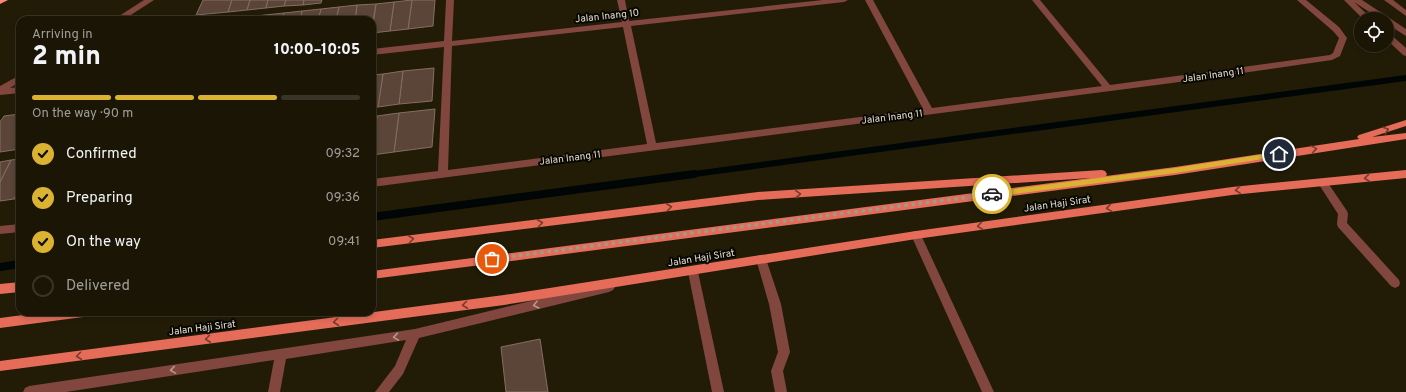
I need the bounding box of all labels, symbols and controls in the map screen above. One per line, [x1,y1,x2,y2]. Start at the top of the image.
street label: Jalan Inang 10 [574,7,640,26]
map controls [1354,12,1394,52]
button: locate [1354,12,1394,52]
text: Arriving in [32,27,93,43]
text: 2 min [32,41,101,74]
text: 10:00–10:05 [274,41,360,60]
street label: Jalan Inang 11 [1182,65,1245,86]
text: On the way · 90 m [32,106,133,122]
street label: Jalan Inang 11 [861,107,924,128]
one-way arrow [1382,126,1389,134]
pin [1262,137,1296,171]
icon: check [32,143,54,165]
icon: home [1268,143,1290,165]
text: Confirmed [66,145,137,164]
one-way arrow [1311,145,1317,154]
text: 09:32 [325,146,360,162]
street label: Jalan Inang 11 [539,148,602,169]
one-way arrow [1364,173,1370,182]
courier [972,174,1012,214]
icon: car [981,183,1003,205]
one-way arrow [1235,186,1241,195]
icon: check [32,187,54,209]
text: Preparing [66,189,133,208]
one-way arrow [795,189,801,198]
text: 09:36 [325,190,360,206]
street label: Jalan Haji Sirat [1023,193,1092,216]
one-way arrow [666,203,672,212]
one-way arrow [1106,203,1112,212]
one-way arrow [537,219,543,228]
one-way arrow [977,221,983,230]
icon: check [32,231,54,253]
text: On the way [66,233,141,252]
text: 09:41 [328,234,360,250]
one-way arrow [408,235,414,244]
pin [475,242,509,276]
street label: Jalan Haji Sirat [667,247,736,270]
icon: bag [481,248,503,270]
text: Delivered [66,277,130,296]
one-way arrow [462,300,468,309]
one-way arrow [533,300,539,308]
one-way arrow [333,317,339,326]
street label: Jalan Haji Sirat [168,318,237,339]
one-way arrow [393,332,399,341]
one-way arrow [204,334,211,343]
one-way arrow [76,351,82,360]
one-way arrow [170,365,176,374]

